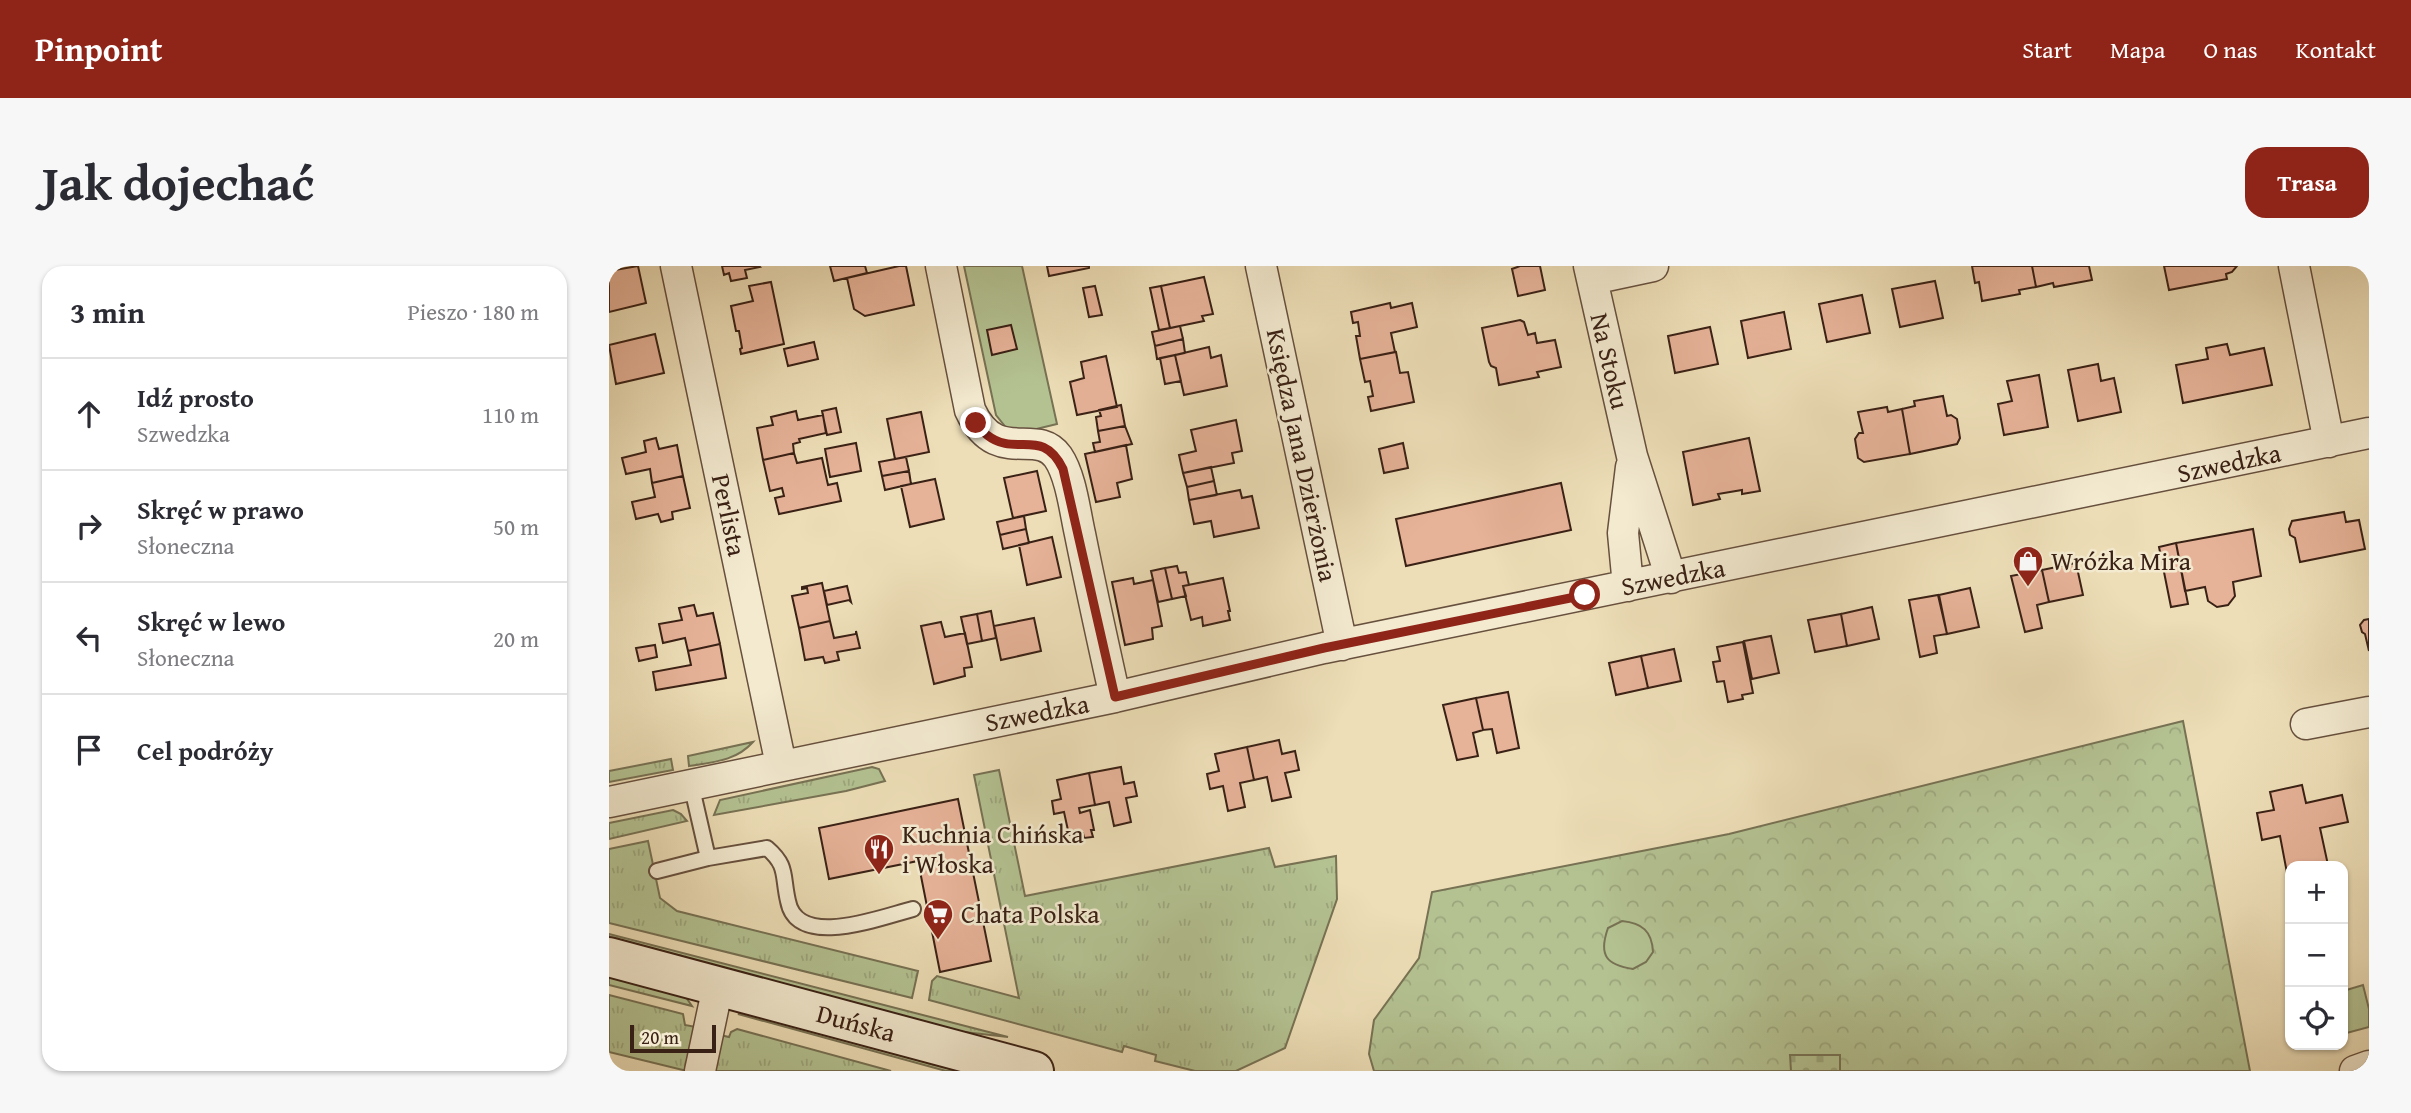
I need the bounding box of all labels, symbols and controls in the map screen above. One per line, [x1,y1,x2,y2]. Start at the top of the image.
text: Pinpoint [35,25,162,73]
text: Start [2022,32,2072,67]
text: Mapa [2110,32,2165,67]
text: O nas [2203,32,2258,67]
text: Kontakt [2296,32,2376,67]
text: Jak dojechać [42,146,314,218]
button: Trasa [2245,147,2369,218]
text: 3 min [70,290,145,334]
text: Pieszo · 180 m [407,295,539,328]
street label: Na Stoku [1581,309,1640,413]
street label: Księdza Jana Dzierżonia [1257,325,1349,586]
text: Idź prosto [137,378,254,417]
icon: ahead [70,395,108,433]
text: 110 m [482,398,539,431]
route end [960,407,991,438]
text: Szwedzka [137,417,230,450]
street label: Szwedzka [2174,432,2285,492]
street label: Perlista [702,470,757,560]
text: Skręć w prawo [137,490,304,529]
icon: right [70,507,108,545]
text: 50 m [493,510,539,543]
text: Słoneczna [137,529,234,562]
place label: Wróżka Mira [2051,541,2192,580]
shop icon: Wróżka Mira [2011,544,2045,588]
street label: Szwedzka [1618,547,1729,606]
route start [1569,579,1600,610]
text: Skręć w lewo [137,602,285,641]
icon: left [70,619,108,657]
text: 20 m [493,622,539,655]
text: Słoneczna [137,641,234,674]
street label: Szwedzka [982,683,1093,742]
icon: arrive [70,731,108,769]
text: Cel podróży [137,731,273,770]
place label: Kuchnia Chińska i Włoska [902,814,1084,883]
restaurant icon: Kuchnia Chińska i Włoska [862,832,896,876]
map controls [2285,861,2348,1050]
button: + [2285,861,2348,924]
place label: Chata Polska [961,894,1100,933]
supermarket icon: Chata Polska [921,897,955,941]
button: − [2285,924,2348,987]
button: locate [2285,987,2348,1050]
street label: Duńska [812,993,901,1052]
scale bar [630,1022,716,1054]
text: 20 m [641,1023,679,1051]

